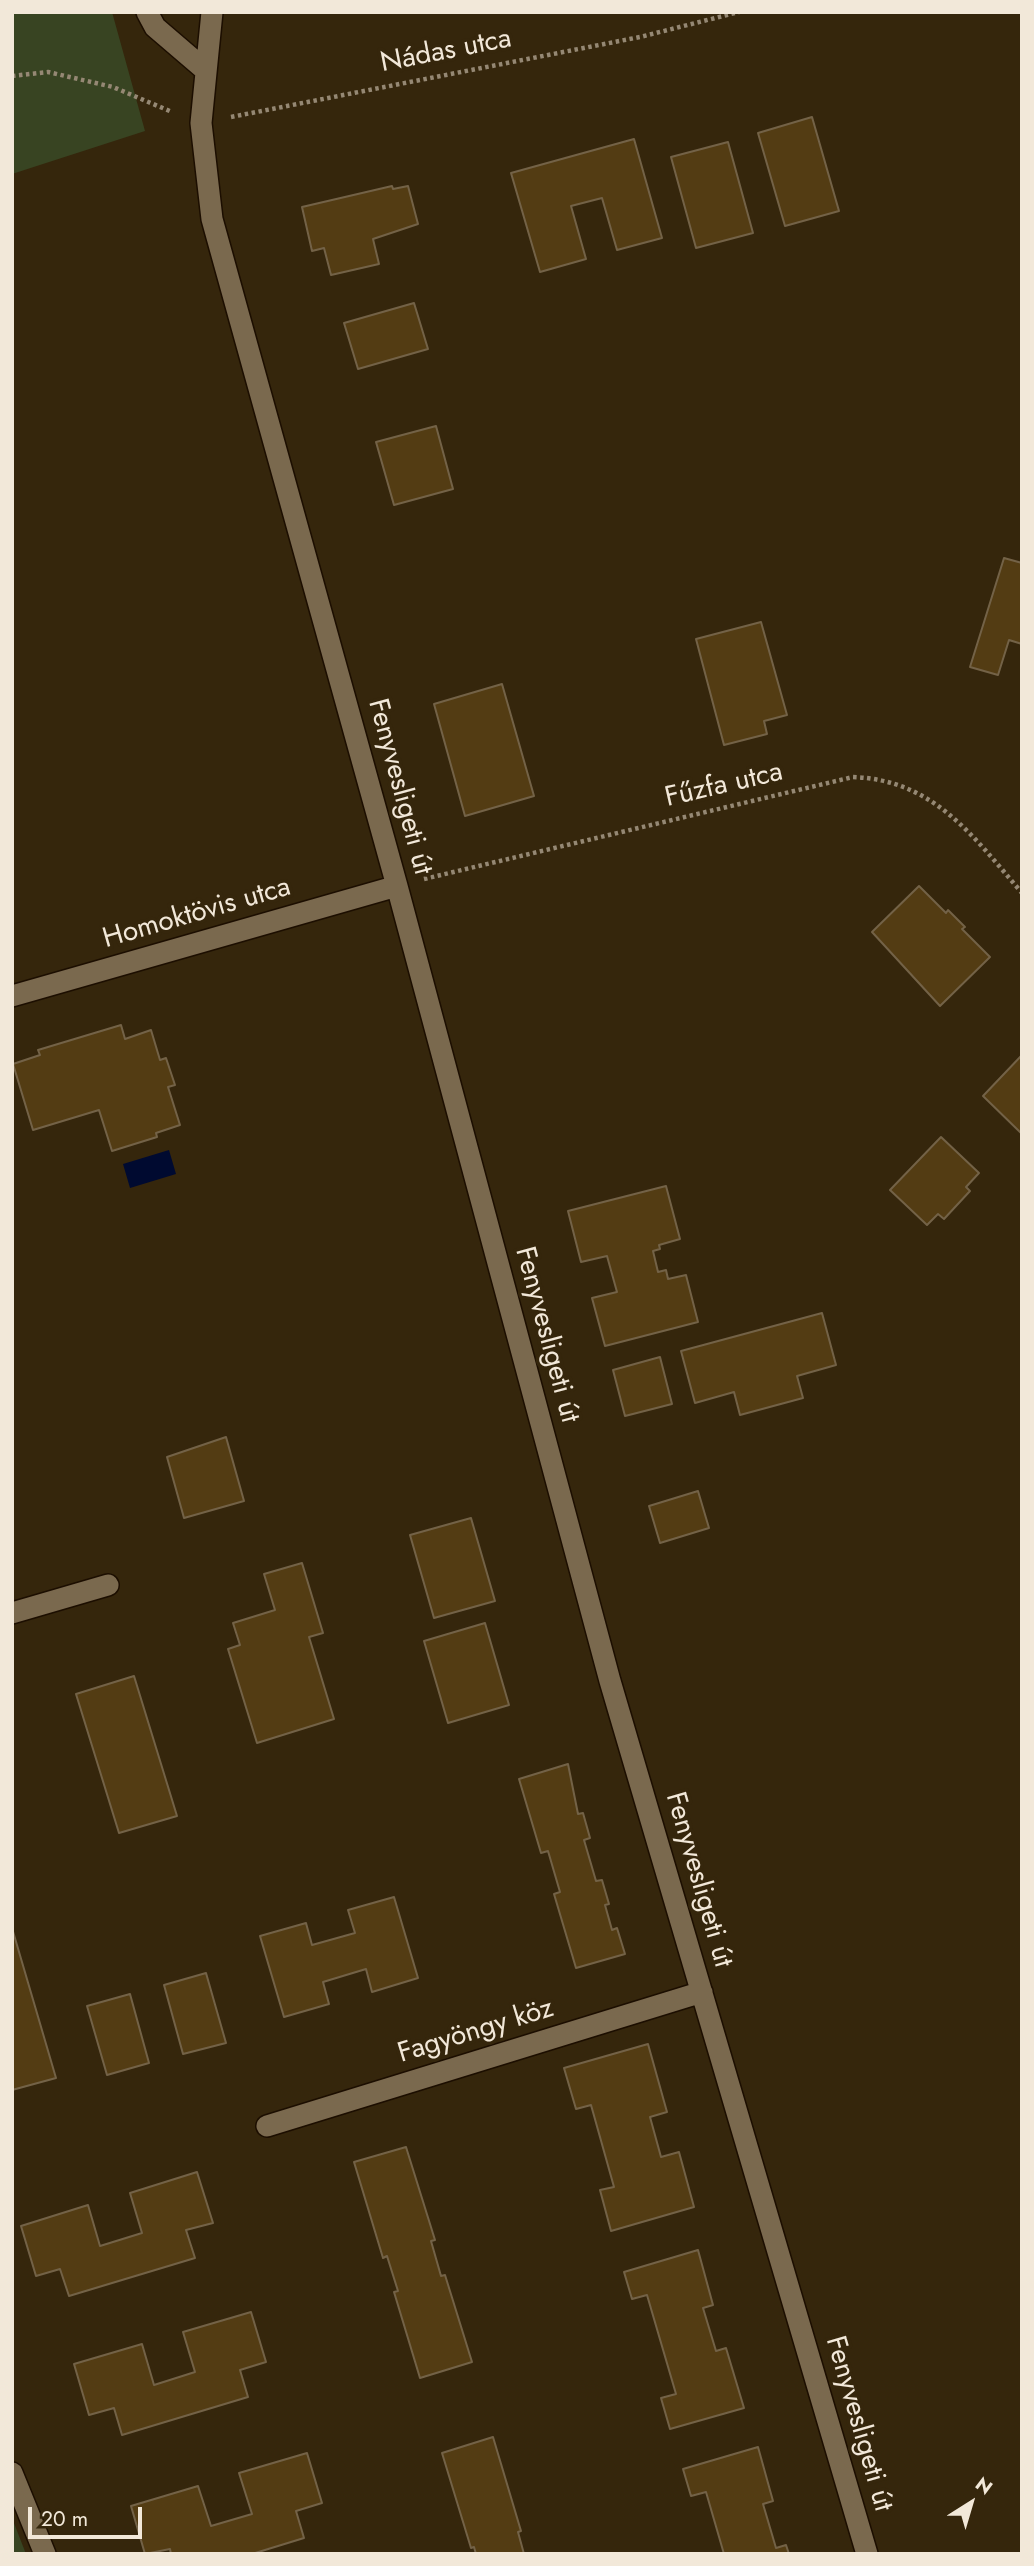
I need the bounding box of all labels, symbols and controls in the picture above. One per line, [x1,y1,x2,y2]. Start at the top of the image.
street label: Nádas utca [378,23,514,81]
street label: Fenyvesligeti út [359,695,439,879]
street label: Fűzfa utca [662,756,786,816]
street label: Homoktövis utca [99,871,295,957]
street label: Fenyvesligeti út [506,1243,586,1427]
street label: Fenyvesligeti út [657,1788,739,1972]
street label: Fagyöngy köz [394,1992,558,2072]
street label: Fenyvesligeti út [817,2332,899,2516]
north arrow [936,2468,1006,2538]
text: N [970,2471,998,2501]
scale bar [32,2492,145,2536]
text: 20 m [41,2504,88,2534]

